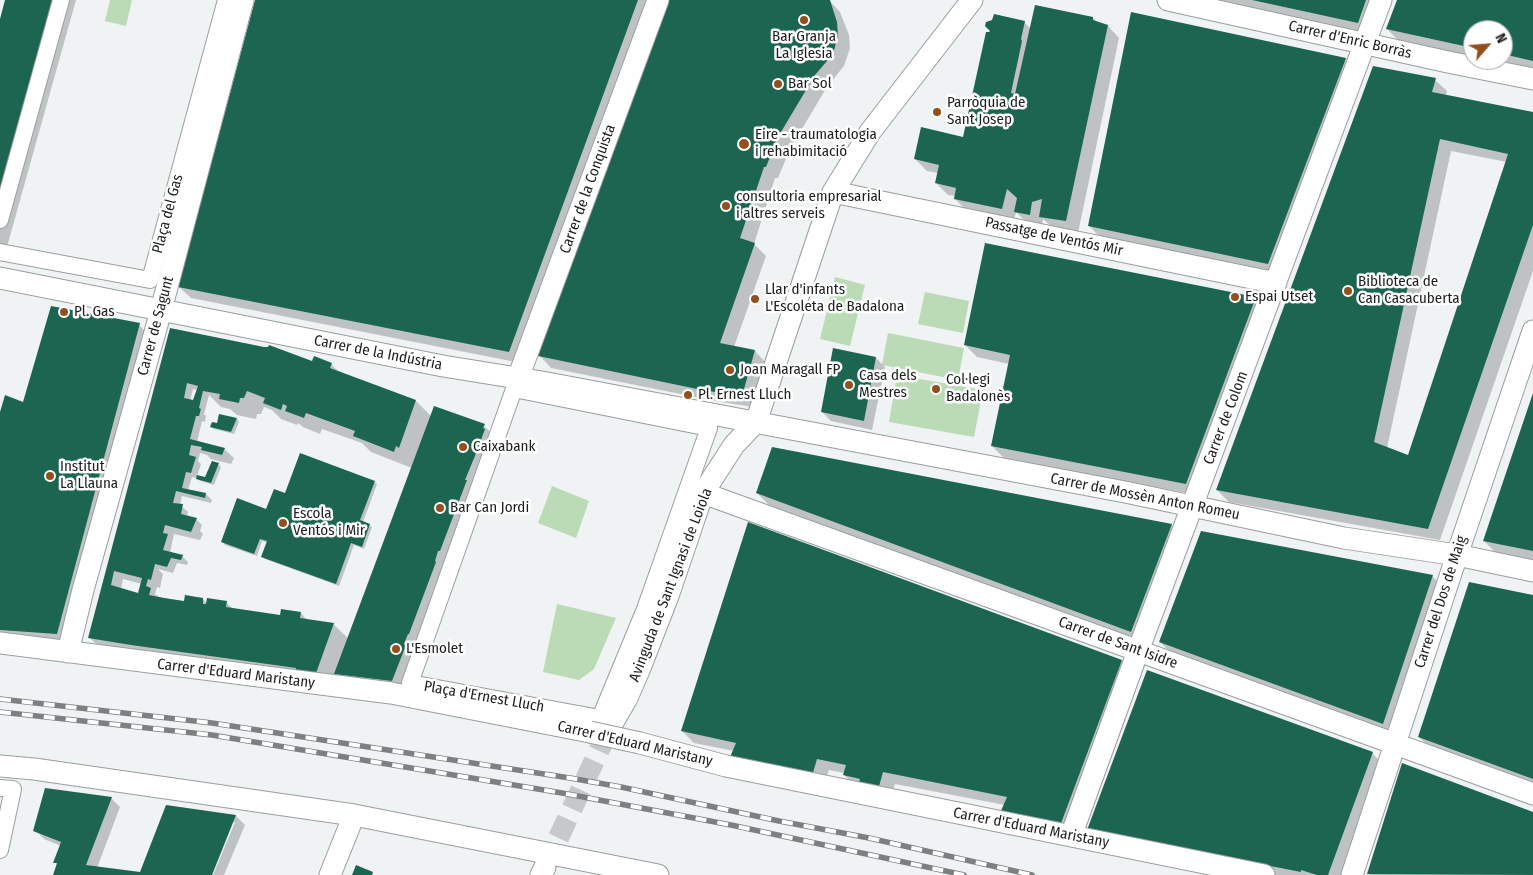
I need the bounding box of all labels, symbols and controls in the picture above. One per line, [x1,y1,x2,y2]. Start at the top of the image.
marker: Bar Granja La Iglesia [798,14,810,26]
street label: Carrer d'Enric Borràs [1287,17,1413,63]
north arrow [1463,20,1513,70]
place label: Bar Granja La Iglesia [772,28,836,63]
text: N [1491,31,1510,46]
place label: Bar Sol [788,75,832,93]
marker: Bar Sol [772,78,784,90]
place label: Parròquia de Sant Josep [947,94,1025,129]
marker: Parròquia de Sant Josep [931,106,943,118]
street label: Carrer de la Conquista [556,122,620,256]
place label: Eire - traumatologia i rehabimitació [755,126,877,161]
marker: Eire - traumatologia i rehabimitació [737,137,751,151]
street label: Plaça del Gas [149,172,187,256]
place label: consultoria empresarial i altres serveis [736,188,882,223]
marker: consultoria empresarial i altres serveis [720,200,732,212]
street label: Passatge de Ventós Mir [983,214,1125,260]
place label: Biblioteca de Can Casacuberta [1358,273,1460,308]
street label: Carrer de Sagunt [134,274,178,378]
place label: Llar d'infants L'Escoleta de Badalona [765,281,904,316]
marker: Biblioteca de Can Casacuberta [1342,285,1354,297]
place label: Espai Utset [1245,288,1313,306]
marker: Espai Utset [1229,291,1241,303]
marker: Llar d'infants L'Escoleta de Badalona [749,293,761,305]
place label: Pl. Gas [74,303,115,321]
marker: Pl. Gas [58,306,70,318]
street label: Carrer de la Indústria [312,332,444,374]
place label: Joan Maragall FP [740,361,840,379]
marker: Joan Maragall FP [724,364,736,376]
place label: Casa dels Mestres [859,367,917,402]
street label: Carrer de Colom [1200,369,1252,467]
place label: Col·legi Badalonès [946,371,1010,406]
marker: Casa dels Mestres [843,379,855,391]
marker: Col·legi Badalonès [930,383,942,395]
place label: Pl. Ernest Lluch [698,386,791,404]
marker: Pl. Ernest Lluch [682,389,694,401]
place label: Caixabank [473,438,535,456]
marker: Caixabank [457,441,469,453]
place label: Institut La Llauna [60,458,118,493]
marker: Institut La Llauna [44,470,56,482]
street label: Carrer de Mossèn Anton Romeu [1049,470,1241,524]
street label: Avinguda de Sant Ignasi de Loiola [626,486,716,684]
place label: Bar Can Jordi [450,499,529,517]
marker: Bar Can Jordi [434,502,446,514]
place label: Escola Ventós i Mir [293,505,365,540]
marker: Escola Ventós i Mir [277,517,289,529]
street label: Carrer del Dos de Maig [1411,533,1471,671]
street label: Carrer de Sant Isidre [1056,613,1180,673]
place label: L'Esmolet [406,640,463,658]
marker: L'Esmolet [390,643,402,655]
street label: Carrer d'Eduard Maristany [156,655,316,693]
street label: Plaça d'Ernest Lluch [422,678,546,716]
street label: Carrer d'Eduard Maristany [556,717,714,771]
street label: Carrer d'Eduard Maristany [951,804,1111,852]

